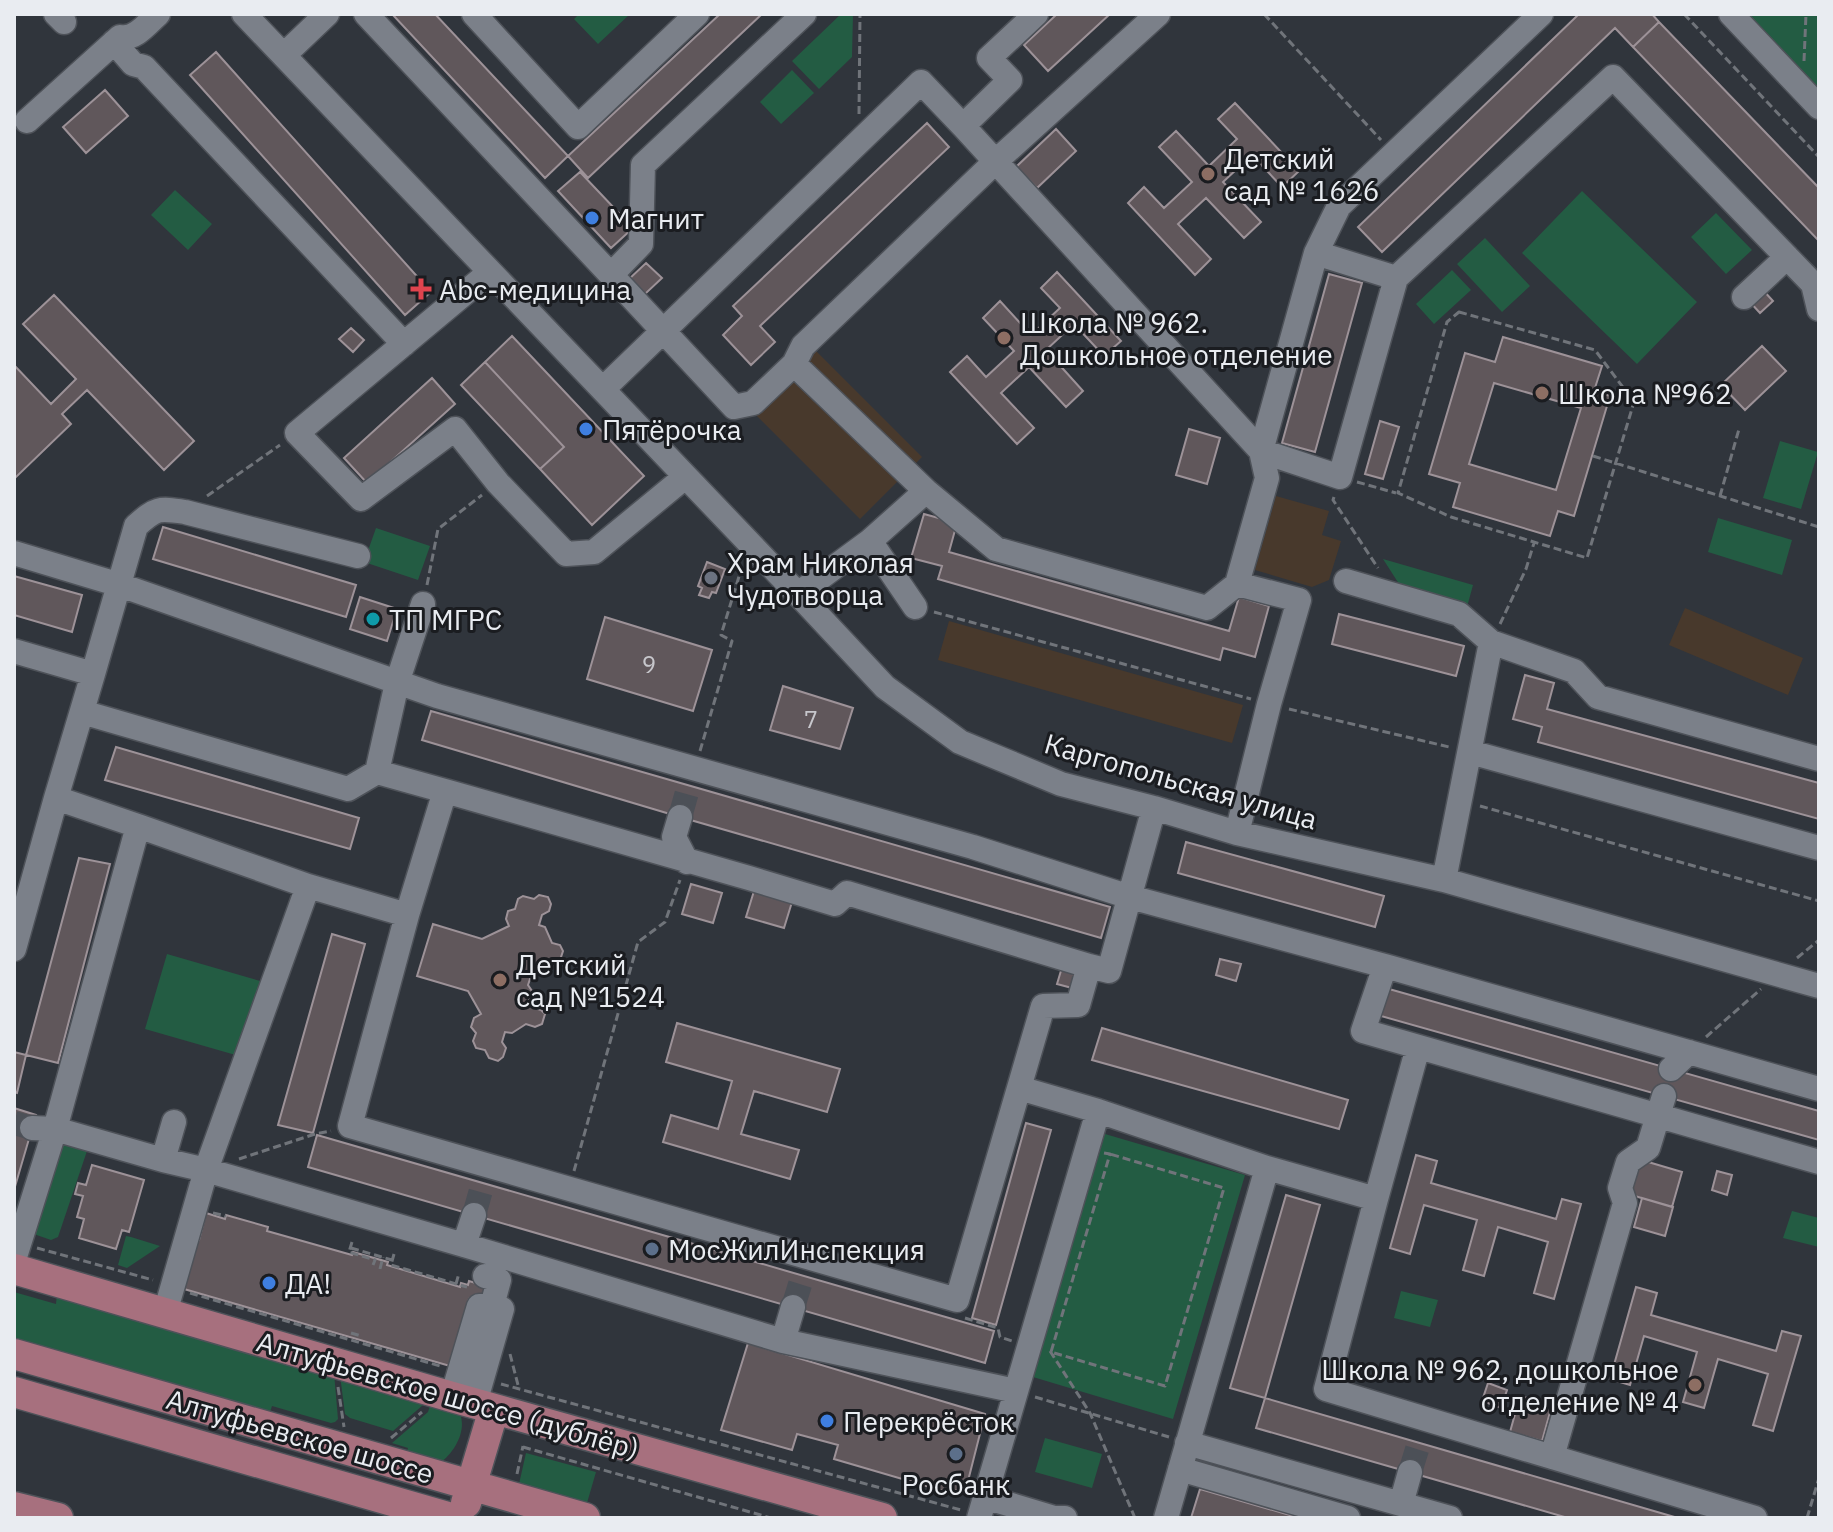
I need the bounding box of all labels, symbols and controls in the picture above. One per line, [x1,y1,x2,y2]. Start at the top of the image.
place label: Детский сад № 1626 [1224,140,1380,209]
marker: Детский сад № 1626 [1199,165,1217,183]
place label: Магнит [608,200,704,237]
marker: Магнит [583,209,601,227]
place label: Abc-медицина [439,271,631,308]
marker: Abc-медицина [410,278,432,300]
place label: Школа № 962. Дошкольное отделение [1020,304,1333,373]
marker: Школа № 962. Дошкольное отделение [995,329,1013,347]
place label: Школа №962 [1558,375,1732,412]
marker: Школа №962 [1533,384,1551,402]
place label: Пятёрочка [602,411,742,448]
marker: Пятёрочка [577,420,595,438]
place label: Храм Николая Чудотворца [727,544,914,613]
marker: Храм Николая Чудотворца [702,569,720,587]
place label: ТП МГРС [389,601,502,638]
marker: ТП МГРС [364,610,382,628]
house number: 9 [642,648,656,680]
house number: 7 [804,703,818,735]
street label: Каргопольская улица [1040,724,1322,838]
place label: Детский сад №1524 [516,946,665,1015]
marker: Детский сад №1524 [491,971,509,989]
place label: МосЖилИнспекция [668,1231,925,1268]
marker: МосЖилИнспекция [643,1240,661,1258]
place label: ДА! [285,1265,331,1302]
marker: ДА! [260,1274,278,1292]
street label: Алтуфьевское шоссе (дублёр) [253,1324,643,1466]
place label: Школа № 962, дошкольное отделение № 4 [1321,1351,1679,1420]
marker: Школа № 962, дошкольное отделение № 4 [1686,1376,1704,1394]
street label: Алтуфьевское шоссе [163,1382,437,1490]
place label: Перекрёсток [843,1403,1015,1440]
marker: Перекрёсток [818,1412,836,1430]
marker: Росбанк [947,1445,965,1463]
place label: Росбанк [902,1466,1010,1503]

